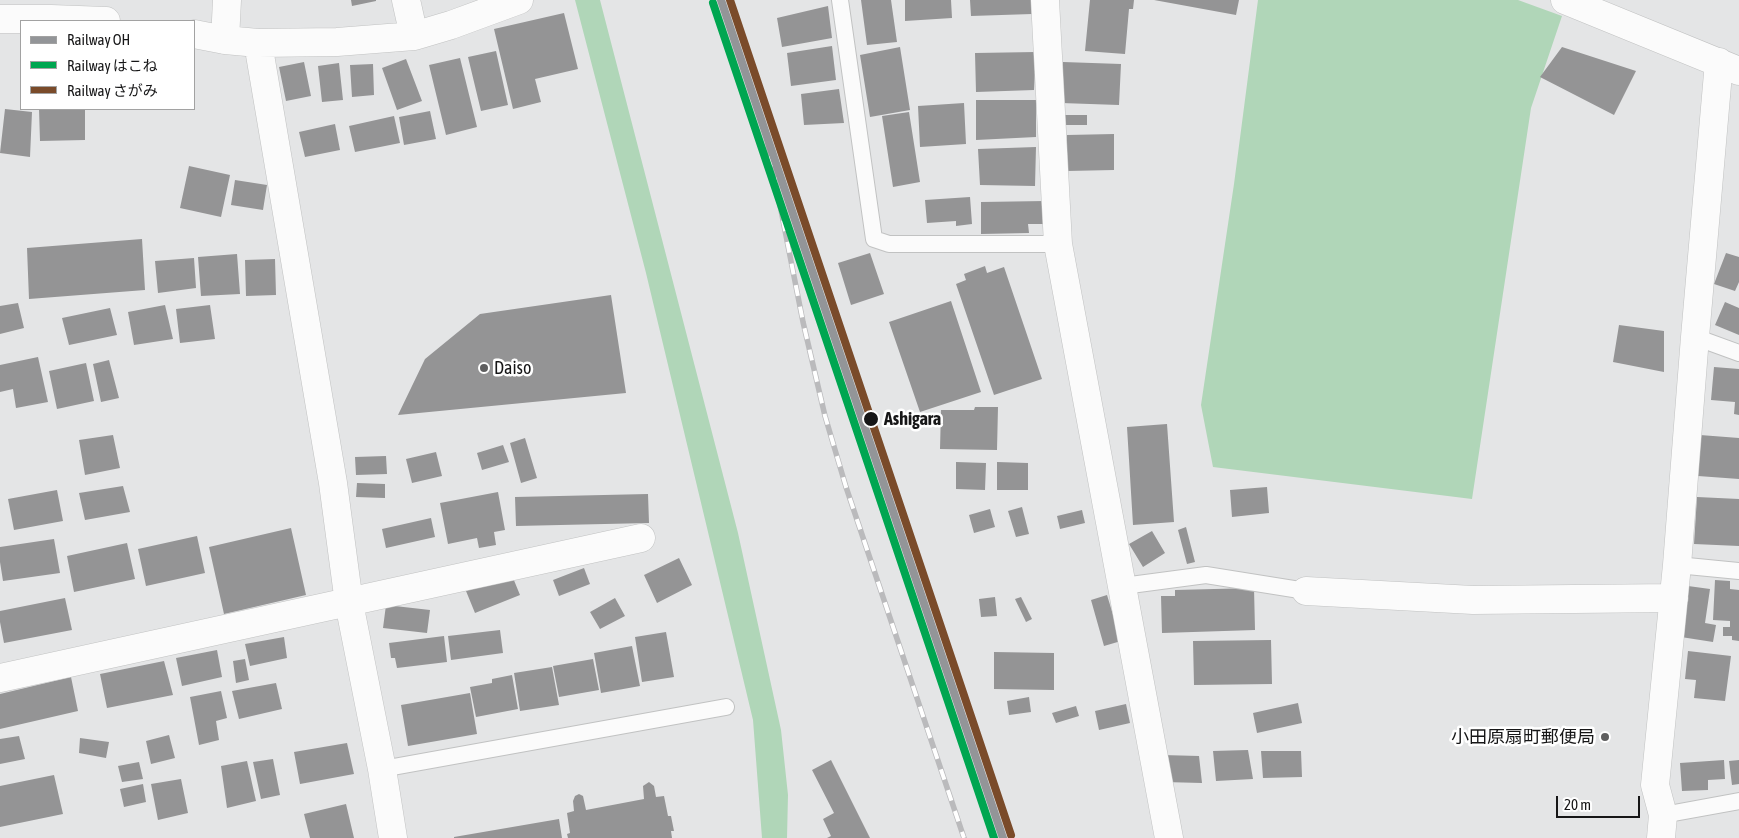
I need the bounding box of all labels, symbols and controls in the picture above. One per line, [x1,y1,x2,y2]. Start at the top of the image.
legend [20,20,195,110]
text: Railway OH [67,31,130,48]
text: Railway はこね [67,57,158,74]
text: Railway さがみ [67,82,158,99]
place label: Daiso [494,357,531,379]
marker: Daiso [478,362,490,374]
place label: Ashigara [884,408,941,430]
marker: Ashigara [862,410,880,428]
place label: 小田原扇町郵便局 [1451,726,1595,748]
marker: 小田原扇町郵便局 [1599,731,1611,743]
scale bar [1559,786,1643,818]
text: 20 m [1564,796,1591,813]

